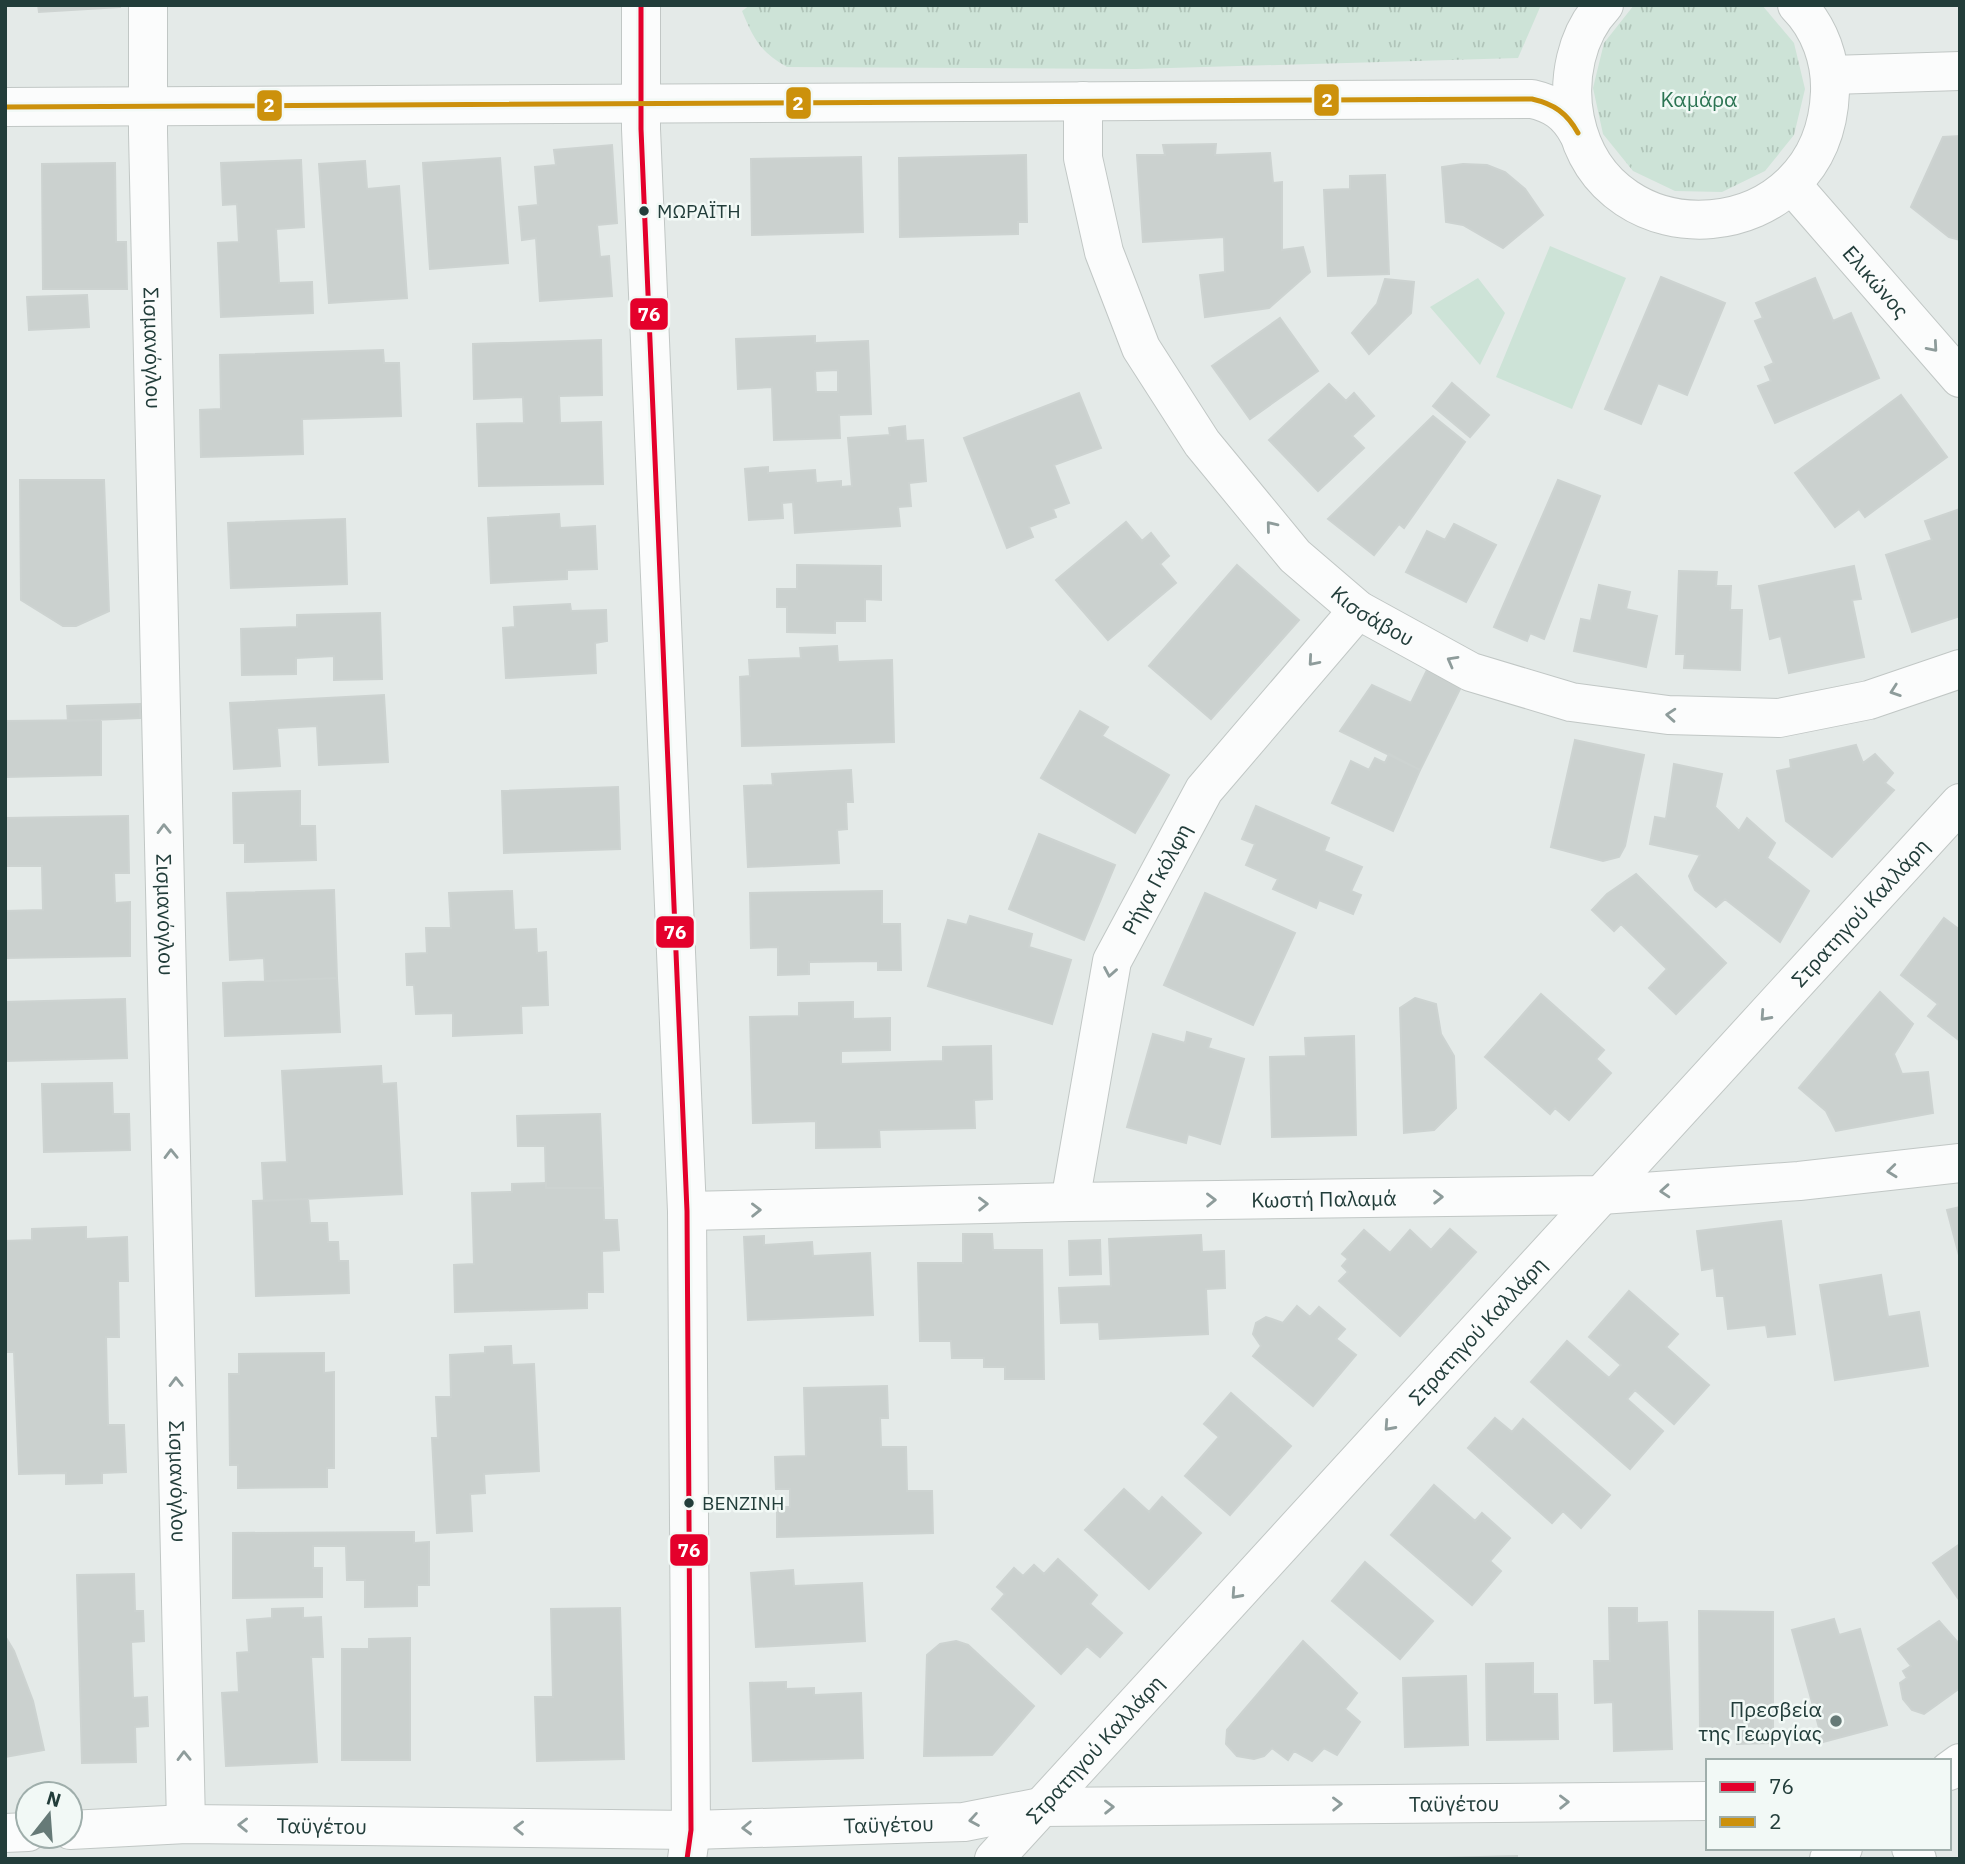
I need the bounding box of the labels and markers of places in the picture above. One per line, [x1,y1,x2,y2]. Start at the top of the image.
place label: ΜΩΡΑΪΤΗ [657,199,741,223]
marker: ΜΩΡΑΪΤΗ [637,204,651,218]
place label: ΒΕΝΖΙΝΗ [702,1491,784,1515]
marker: ΒΕΝΖΙΝΗ [682,1496,696,1510]
place label: Πρεσβεία της Γεωργίας [1698,1695,1822,1747]
marker: Πρεσβεία της Γεωργίας [1828,1713,1844,1729]

